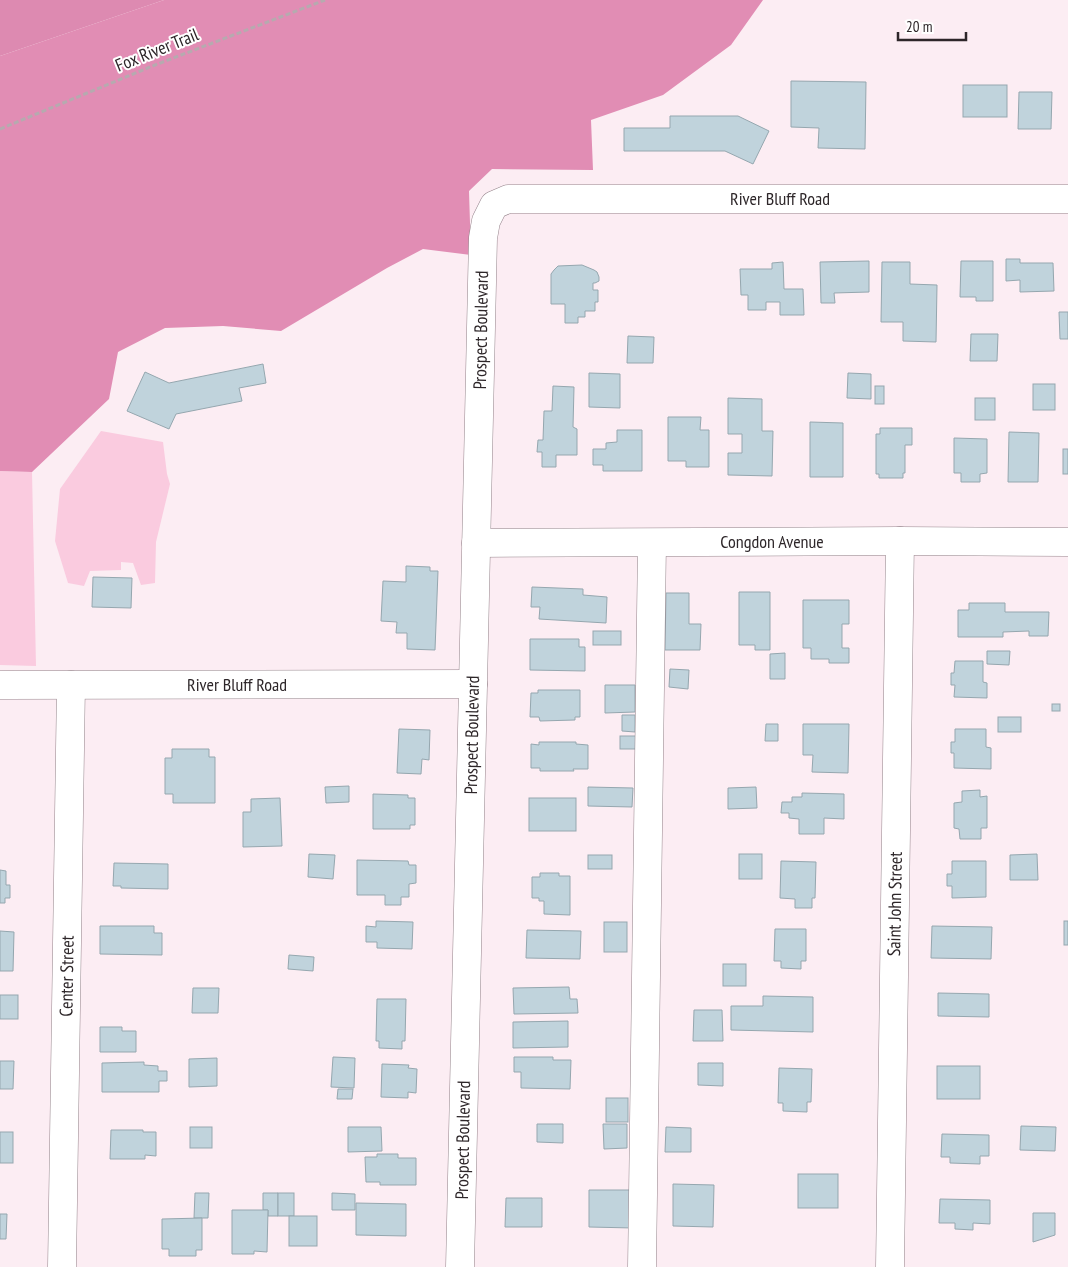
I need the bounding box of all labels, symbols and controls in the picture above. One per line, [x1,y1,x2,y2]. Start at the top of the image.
scale bar [898,10,966,42]
text: 20 m [906,17,932,36]
street label: Fox River Trail [112,22,203,77]
street label: River Bluff Road [730,187,830,210]
street label: Prospect Boulevard [468,270,493,390]
street label: Congdon Avenue [720,530,824,553]
street label: River Bluff Road [187,673,287,696]
street label: Prospect Boulevard [459,675,484,795]
street label: Saint John Street [882,852,907,956]
street label: Center Street [54,935,79,1017]
street label: Prospect Boulevard [450,1080,475,1200]

